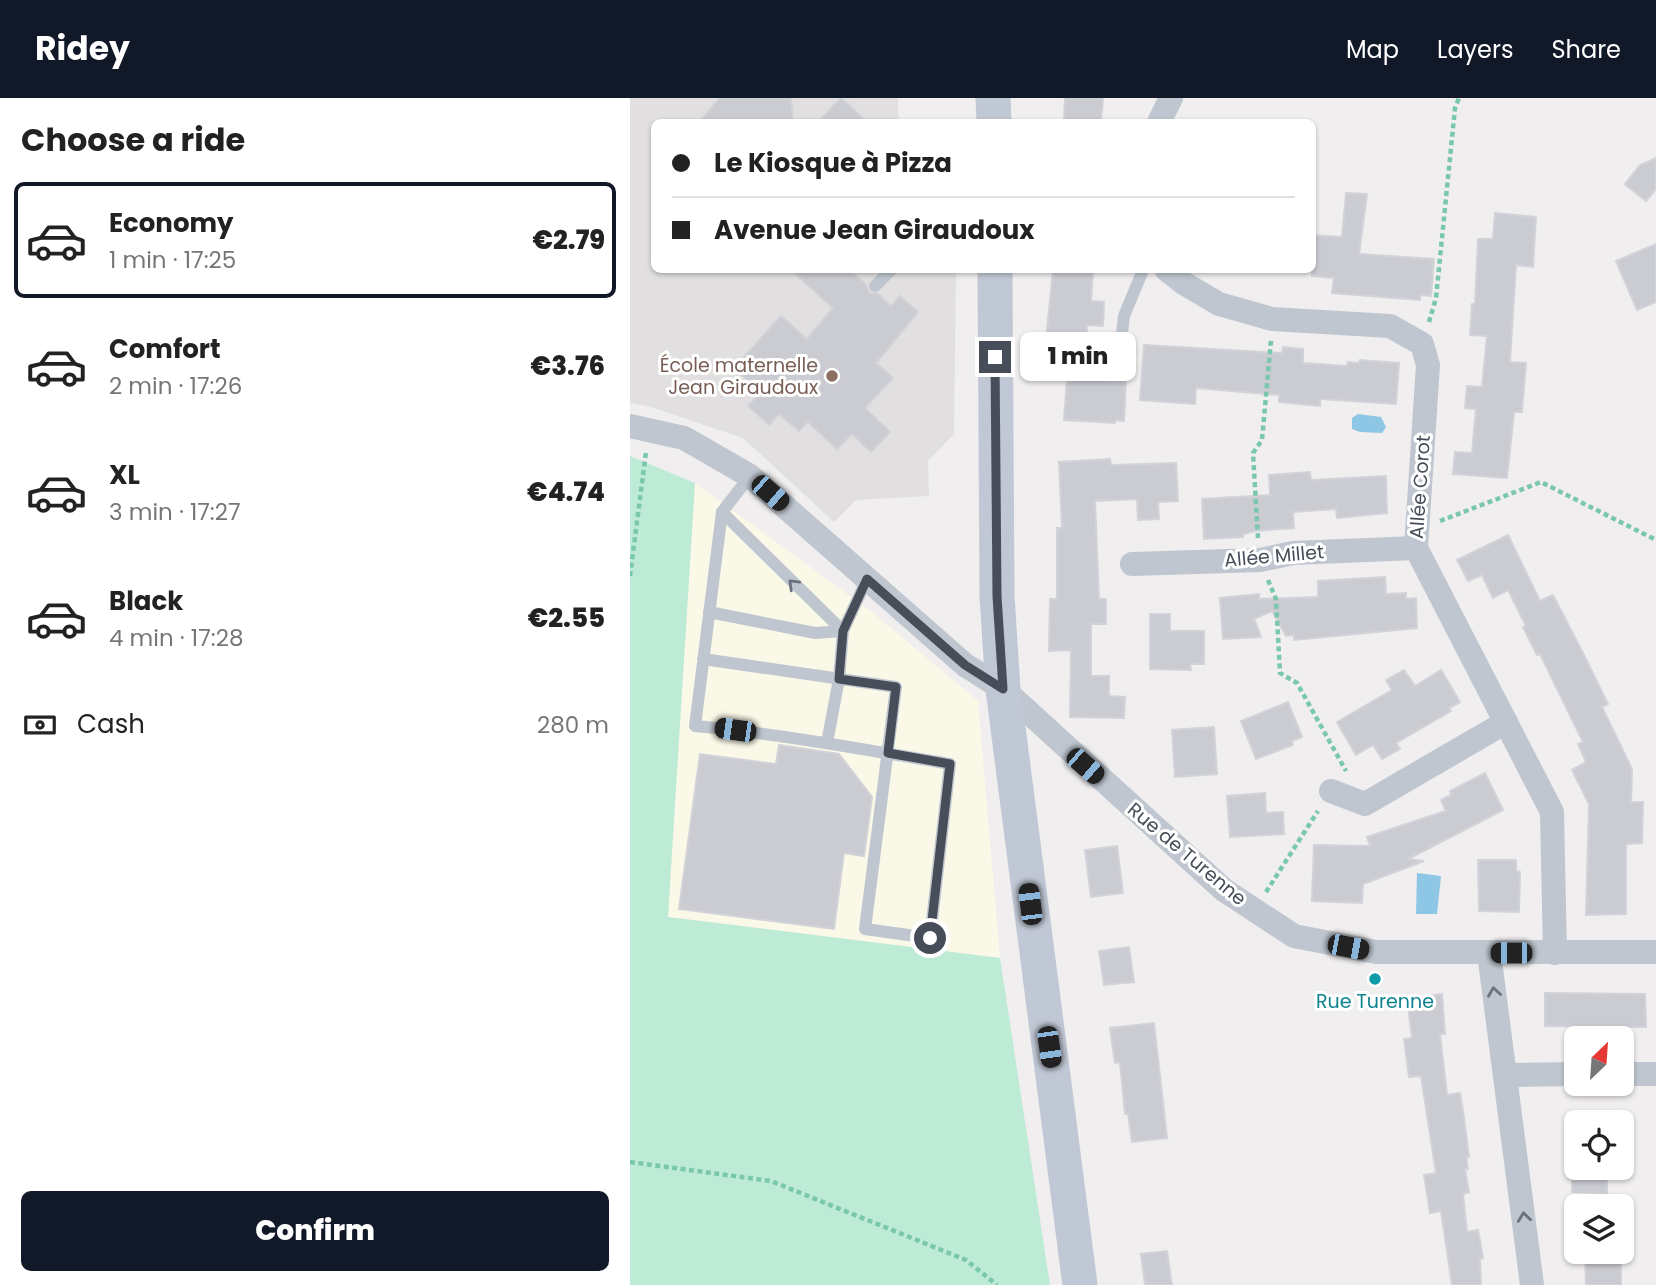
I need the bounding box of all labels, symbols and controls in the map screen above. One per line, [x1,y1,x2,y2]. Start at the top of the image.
text: Ridey [35,25,130,72]
text: Map [1346,33,1399,66]
text: Layers [1437,33,1513,66]
text: Share [1551,33,1621,66]
text: Choose a ride [21,117,245,162]
text: Le Kiosque à Pizza [714,145,952,181]
text: Economy [109,205,233,241]
icon: car [25,209,88,272]
text: Avenue Jean Giraudoux [714,212,1035,248]
text: €2.79 [532,222,605,258]
text: 1 min · 17:25 [109,244,236,276]
text: Comfort [109,331,221,367]
callout: 1 min [1020,332,1135,382]
icon: car [25,335,88,398]
text: 1 min [1048,340,1108,372]
route end [979,341,1011,373]
text: €3.76 [531,348,605,384]
place label: École maternelle Jean Giraudoux [660,352,818,401]
marker: École maternelle Jean Giraudoux [824,368,840,384]
text: 2 min · 17:26 [109,370,242,402]
street label: Allée Corot [1403,434,1437,540]
text: XL [109,457,140,493]
icon: car [25,461,88,524]
car [748,471,793,515]
text: €4.74 [527,474,605,510]
text: 3 min · 17:27 [109,496,241,528]
street label: Allée Millet [1223,538,1325,574]
one-way arrow [789,579,802,592]
text: Black [109,583,183,619]
icon: car [25,587,88,650]
text: €2.55 [528,600,605,636]
text: 4 min · 17:28 [109,622,243,654]
icon: cash [21,706,59,744]
text: Cash [77,706,145,742]
text: 280 m [537,709,609,741]
car [713,717,758,743]
car [1063,744,1108,788]
street label: Rue de Turenne [1122,796,1252,912]
car [1018,882,1043,926]
route start [914,922,946,954]
car [1326,933,1371,961]
car [1491,943,1533,964]
marker: Rue Turenne [1367,971,1383,987]
one-way arrow [1487,986,1502,998]
place label: Rue Turenne [1316,988,1434,1015]
car [1036,1025,1063,1069]
north arrow [1564,1026,1634,1096]
map controls [1564,1026,1634,1264]
button: locate [1564,1110,1634,1180]
button: Confirm [21,1191,609,1271]
button: layers [1564,1194,1634,1264]
one-way arrow [1516,1211,1531,1223]

